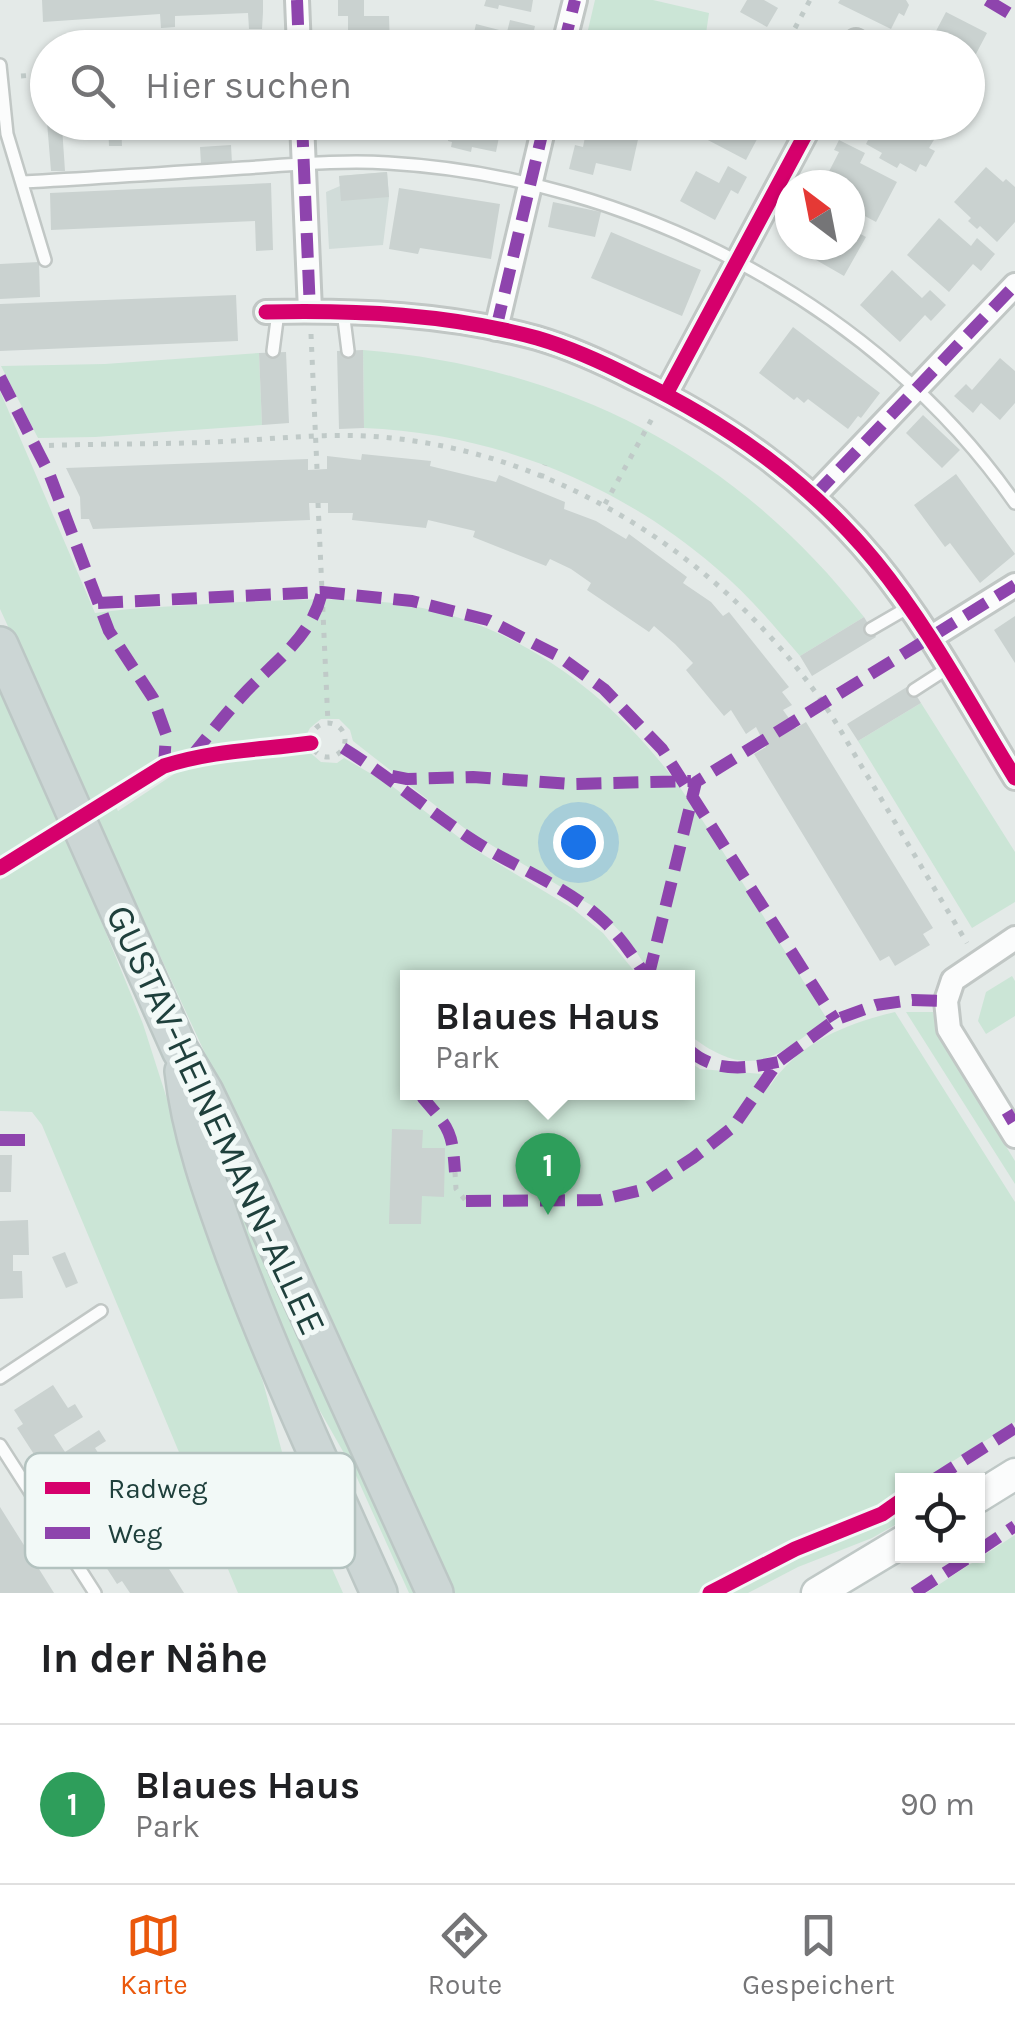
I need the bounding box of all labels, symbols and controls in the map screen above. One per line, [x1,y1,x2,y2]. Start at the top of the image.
search box [30,30,985,140]
icon: search [65,58,120,113]
text: Hier suchen [145,63,352,108]
north arrow [775,170,865,260]
your location [553,817,604,868]
street label: GUSTAV-HEINEMANN-ALLEE [96,898,336,1342]
popup [400,970,695,1100]
text: Blaues Haus [435,994,660,1039]
text: Park [435,1039,500,1076]
pin: 1 [516,1132,580,1215]
legend [25,1453,355,1568]
text: Radweg [108,1472,208,1505]
map controls [895,1473,985,1563]
button: locate [895,1473,985,1563]
text: Weg [108,1517,163,1550]
text: In der Nähe [40,1633,268,1683]
text: Blaues Haus [135,1763,360,1808]
text: 1 [67,1786,78,1823]
text: 90 m [900,1786,975,1823]
text: Park [135,1808,200,1845]
tab: Karte [120,1908,188,2001]
tab: Route [428,1908,502,2001]
tab: Gespeichert [742,1908,895,2001]

